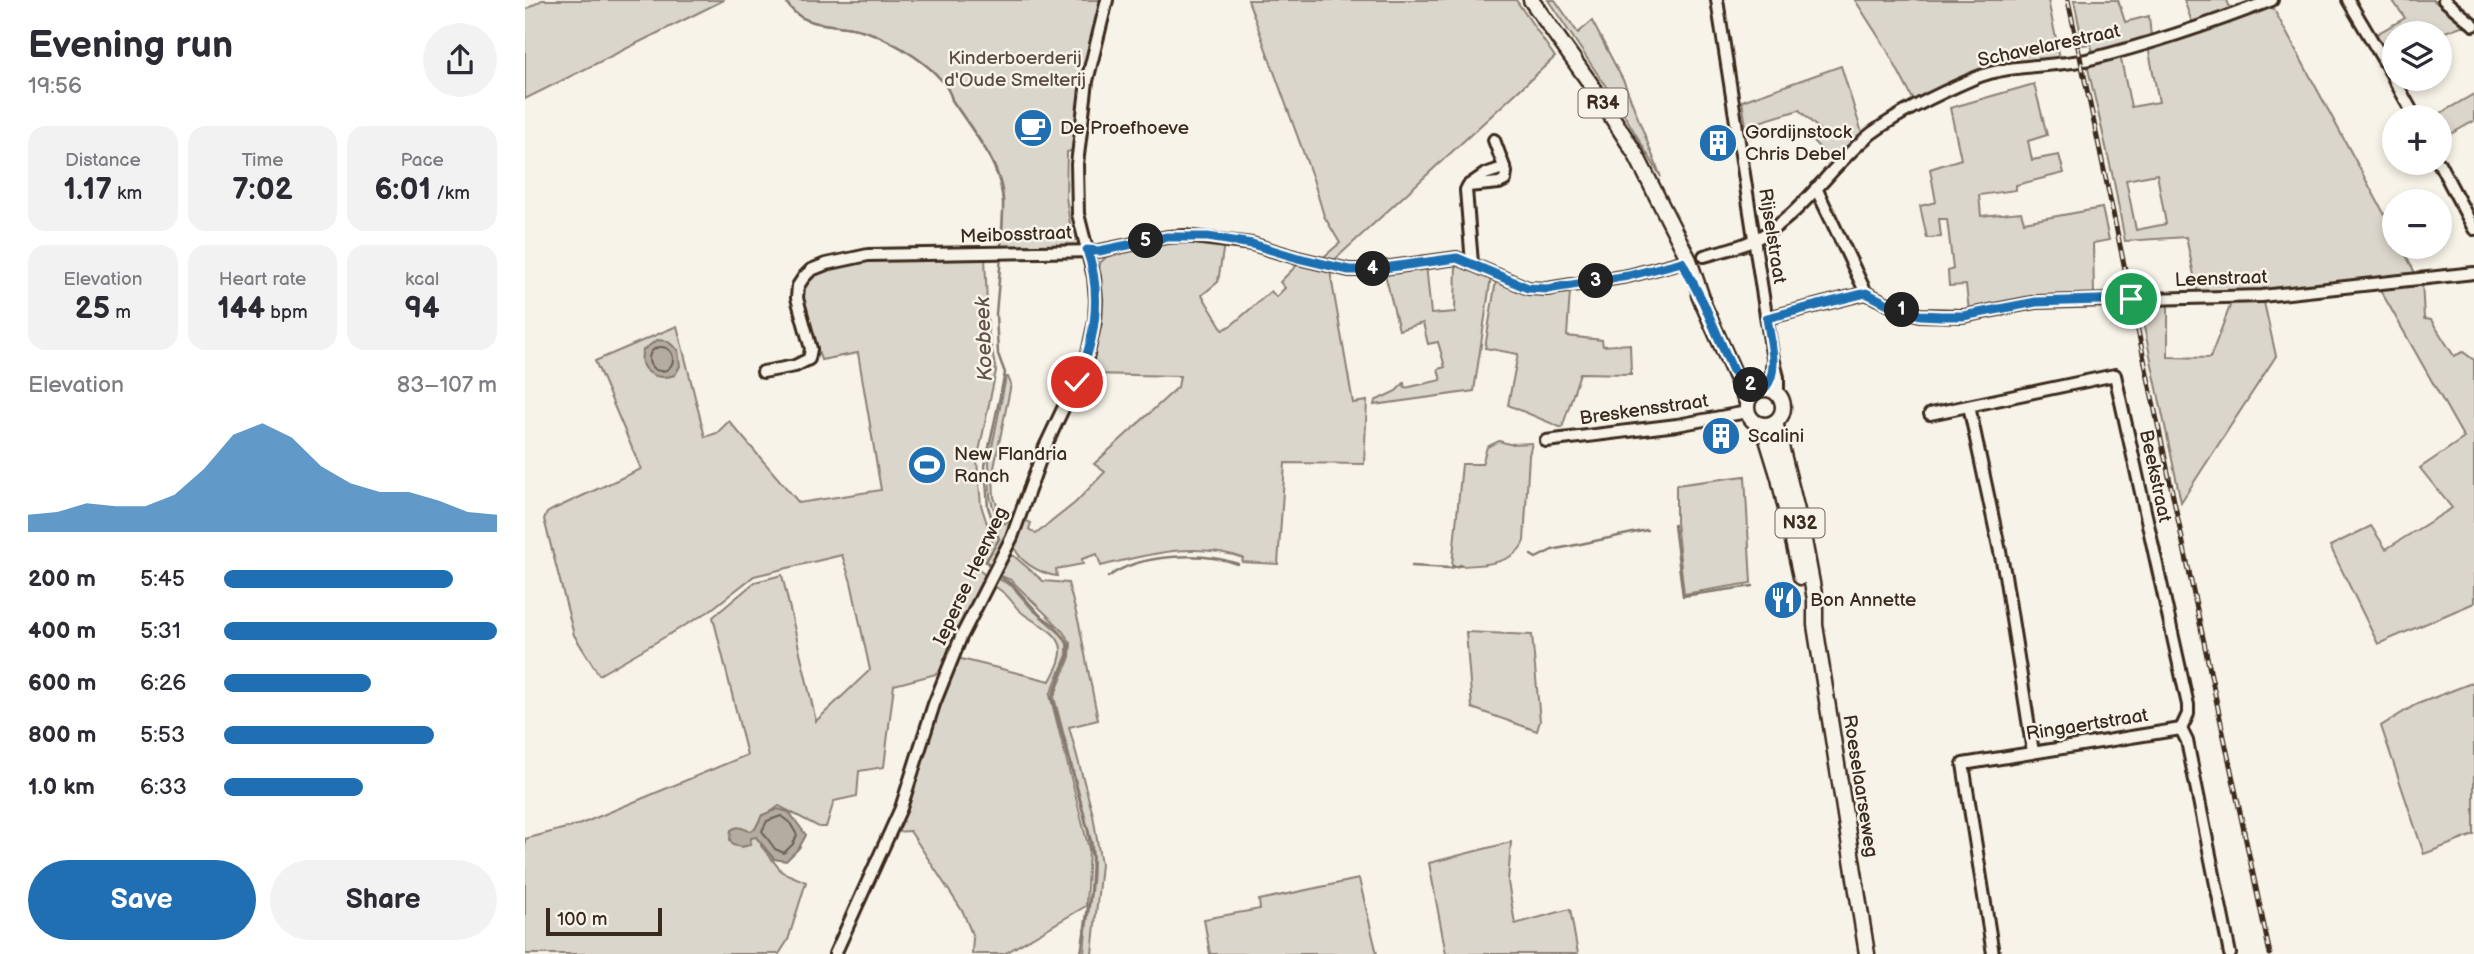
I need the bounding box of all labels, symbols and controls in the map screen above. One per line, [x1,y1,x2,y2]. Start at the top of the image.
street label: Schavelarestraat [1976,20,2122,72]
map controls [2382,21,2452,259]
button: layers [2382,21,2452,91]
text: Evening run [28,23,233,68]
button: share [423,23,497,97]
park label: Kinderboerderij d'Oude Smelterij [944,47,1086,92]
text: 19:56 [28,72,82,100]
road number: R34 [1579,88,1627,118]
button: + [2382,105,2452,175]
cafe icon: De Proefhoeve [1012,107,1054,149]
place label: De Proefhoeve [1060,117,1189,140]
place label: Gordijnstock Chris Debel [1745,121,1853,166]
building icon: Gordijnstock Chris Debel [1697,122,1739,164]
text: Distance [65,149,141,172]
text: Time [241,149,284,172]
text: Pace [401,149,444,172]
text: 1.17 [64,172,112,208]
text: 7:02 [232,172,293,208]
text: 6:01 [374,172,431,208]
text: km [112,182,142,205]
text: /km [431,182,470,205]
street label: Rijselstraat [1753,187,1791,286]
button: − [2382,189,2452,259]
street label: Meibosstraat [960,222,1073,248]
pin: 5 [1129,224,1163,258]
text: 5 [1140,229,1151,252]
pin: 4 [1355,252,1391,286]
text: 4 [1367,257,1378,280]
pin: 3 [1579,264,1613,298]
street label: Leenstraat [2174,266,2268,292]
text: Elevation [63,268,142,291]
text: Heart rate [219,268,306,291]
text: kcal [405,268,439,291]
text: 3 [1590,269,1601,292]
pin [2101,269,2161,329]
icon: arrive [2112,280,2150,318]
text: 25 [75,291,110,327]
text: 144 [217,291,265,327]
text: 94 [405,291,440,327]
pin: 1 [1885,292,1919,328]
water label: Koebeek [970,296,998,382]
text: 1 [1898,298,1906,321]
text: m [110,301,131,324]
text: bpm [265,301,308,324]
pin [1047,352,1107,412]
icon: check [1058,363,1096,401]
pin: 2 [1733,368,1769,402]
text: Elevation [28,371,124,399]
text: 83–107 m [397,371,497,399]
text: 2 [1745,373,1756,396]
street label: Breskensstraat [1578,390,1710,430]
building icon: Scalini [1700,415,1742,457]
place label: Scalini [1748,425,1804,448]
street label: Beekstraat [2134,428,2176,524]
place label: New Flandria Ranch [954,443,1067,488]
sports icon: New Flandria Ranch [906,444,948,486]
street label: Ieperse Heerweg [929,503,1013,649]
road number: N32 [1775,508,1825,538]
text: 200 m [28,565,96,593]
text: 5:45 [140,565,185,593]
restaurant icon: Bon Annette [1762,579,1804,621]
place label: Bon Annette [1810,589,1916,612]
text: 400 m [28,617,96,645]
text: 5:31 [140,617,181,645]
text: 600 m [28,669,96,697]
text: 6:26 [140,669,186,697]
street label: Ringaertstraat [2024,704,2150,746]
street label: Roeselaarseweg [1837,713,1883,859]
text: 800 m [28,721,96,749]
text: 5:53 [140,721,185,749]
text: 1.0 km [28,773,95,801]
text: 6:33 [140,773,187,801]
button: Save [28,860,256,940]
button: Share [270,860,497,940]
scale bar [546,905,661,937]
text: 100 m [557,908,608,931]

